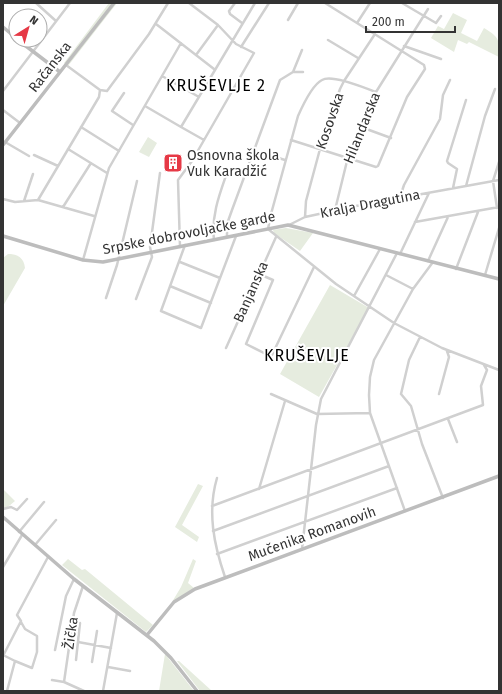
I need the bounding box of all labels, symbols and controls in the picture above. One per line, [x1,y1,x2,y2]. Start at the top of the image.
north arrow [8,8,48,48]
scale bar [366,8,455,34]
text: N [27,13,41,28]
text: 200 m [372,15,405,29]
street label: Račanska [25,38,75,96]
district label: KRUŠEVLJE 2 [166,75,266,95]
street label: Kosovska [312,90,348,152]
street label: Hilandarska [340,90,384,166]
place label: Osnovna škola Vuk Karadžić [187,147,279,180]
building icon: Osnovna škola Vuk Karadžić [162,152,184,174]
street label: Kralja Dragutina [319,186,421,222]
street label: Srpske dobrovoljačke garde [101,208,277,258]
street label: Banjanska [230,259,272,325]
district label: KRUŠEVLJE [264,345,350,365]
street label: Mučenika Romanovih [246,503,378,565]
street label: Žička [59,616,82,650]

